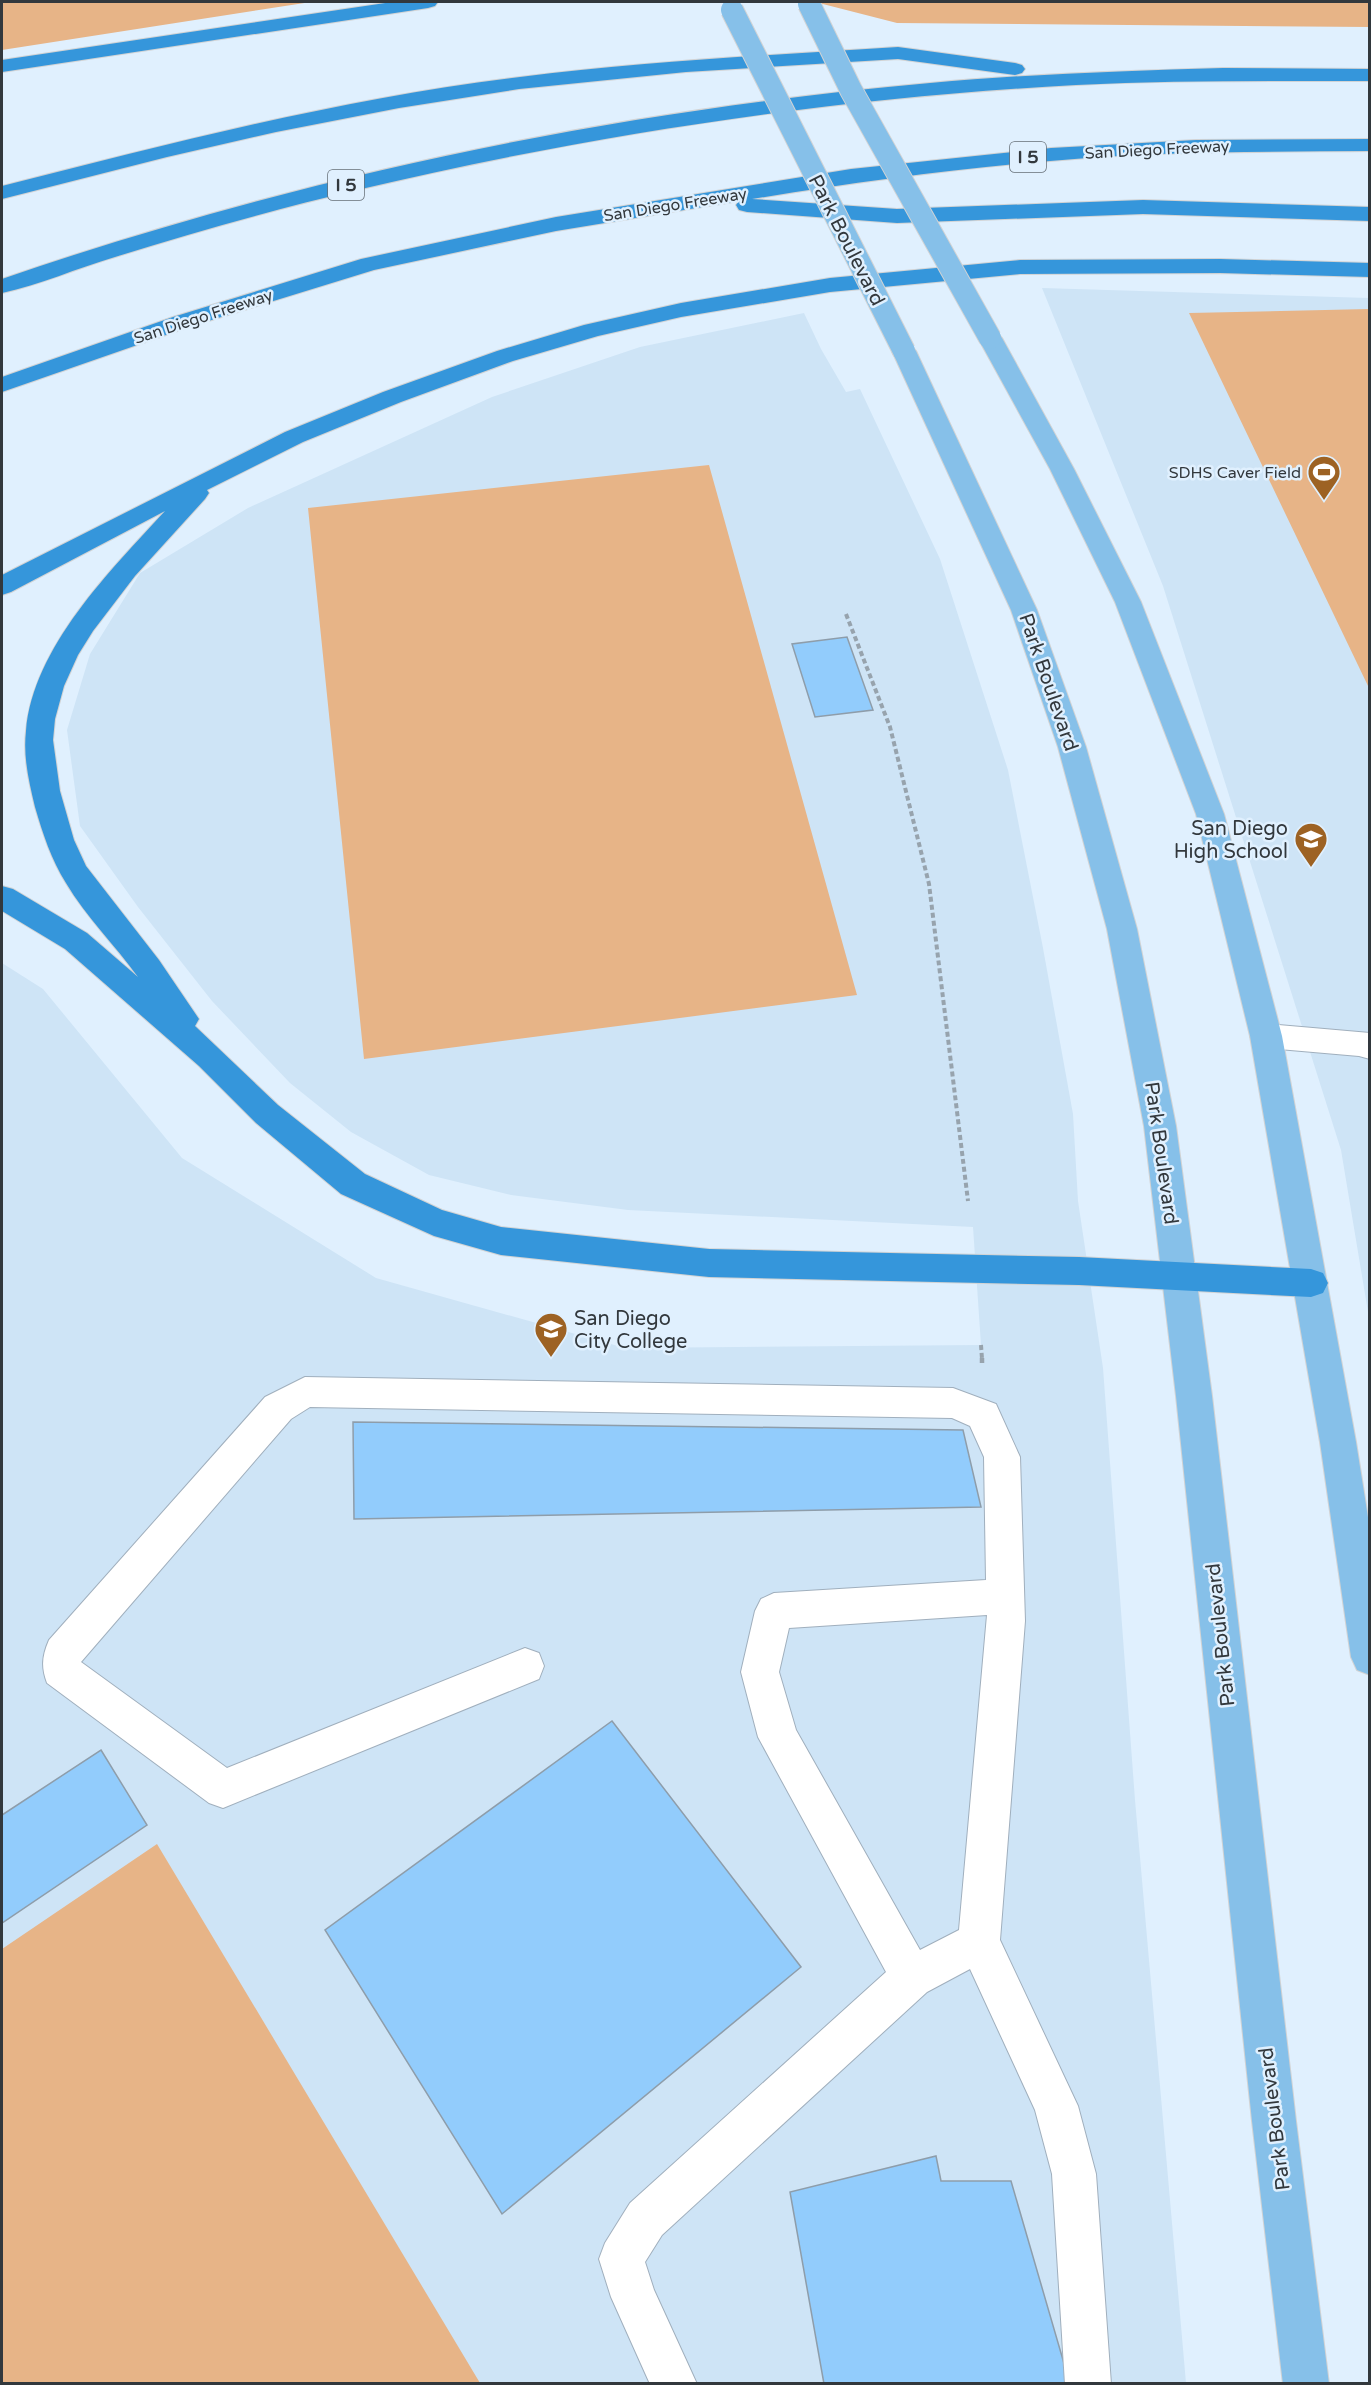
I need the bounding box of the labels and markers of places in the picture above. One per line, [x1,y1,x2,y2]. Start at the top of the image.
sports icon: SDHS Caver Field [1306,454,1342,501]
place label: SDHS Caver Field [1169,463,1301,483]
place label: San Diego High School [1174,817,1288,864]
school or university icon: San Diego High School [1293,821,1329,868]
place label: San Diego City College [574,1307,687,1354]
school or university icon: San Diego City College [533,1311,569,1358]

